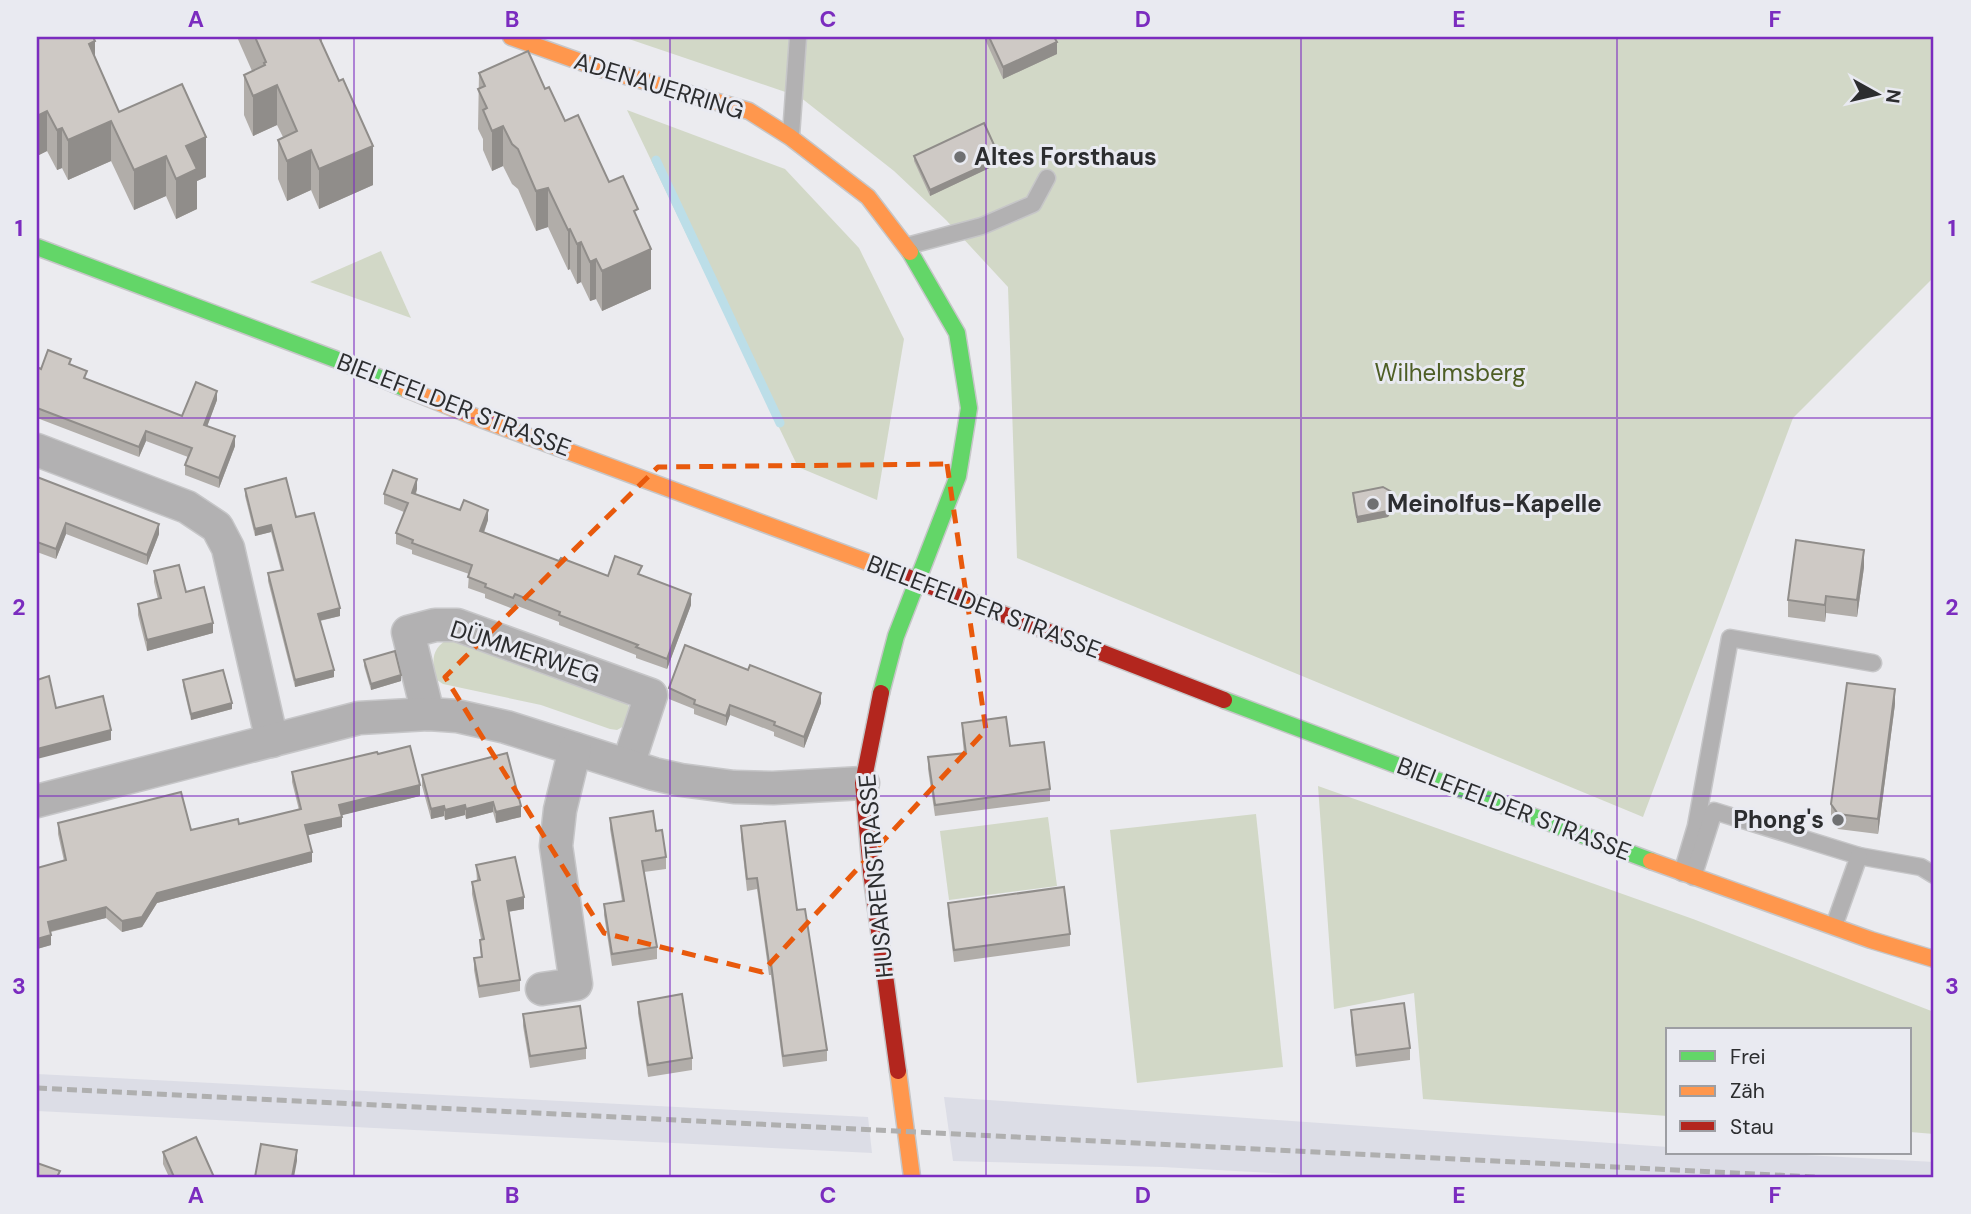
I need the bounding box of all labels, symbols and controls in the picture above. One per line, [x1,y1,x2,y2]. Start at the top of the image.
text: A [188,4,204,34]
text: B [505,4,519,34]
text: C [820,4,836,34]
text: D [1135,4,1151,34]
text: E [1452,4,1466,34]
text: F [1769,4,1782,34]
street label: ADENAUERRING [570,45,748,126]
north arrow [1842,60,1912,130]
text: N [1880,88,1907,105]
place label: Altes Forsthaus [974,141,1157,172]
marker: Altes Forsthaus [952,149,968,165]
text: 1 [15,213,23,243]
text: 1 [1948,213,1956,243]
street label: BIELEFELDER STRASSE [333,346,576,463]
park label: Wilhelmsberg [1374,357,1526,388]
place label: Meinolfus-Kapelle [1387,488,1602,519]
marker: Meinolfus-Kapelle [1365,496,1381,512]
street label: BIELEFELDER STRASSE [863,548,1106,665]
text: 2 [12,592,26,622]
text: 2 [1945,592,1959,622]
street label: DÜMMERWEG [447,613,604,690]
street label: BIELEFELDER STRASSE [1393,750,1636,867]
street label: HUSARENSTRASSE [851,773,900,979]
place label: Phong's [1733,804,1824,835]
marker: Phong's [1830,812,1846,828]
text: 3 [12,971,26,1001]
text: 3 [1945,971,1959,1001]
legend [1666,1028,1912,1154]
text: Frei [1730,1043,1766,1071]
text: Zäh [1730,1077,1765,1105]
text: Stau [1730,1113,1774,1141]
text: A [188,1180,204,1210]
text: B [505,1180,519,1210]
text: C [820,1180,836,1210]
text: D [1135,1180,1151,1210]
text: E [1452,1180,1466,1210]
text: F [1769,1180,1782,1210]

